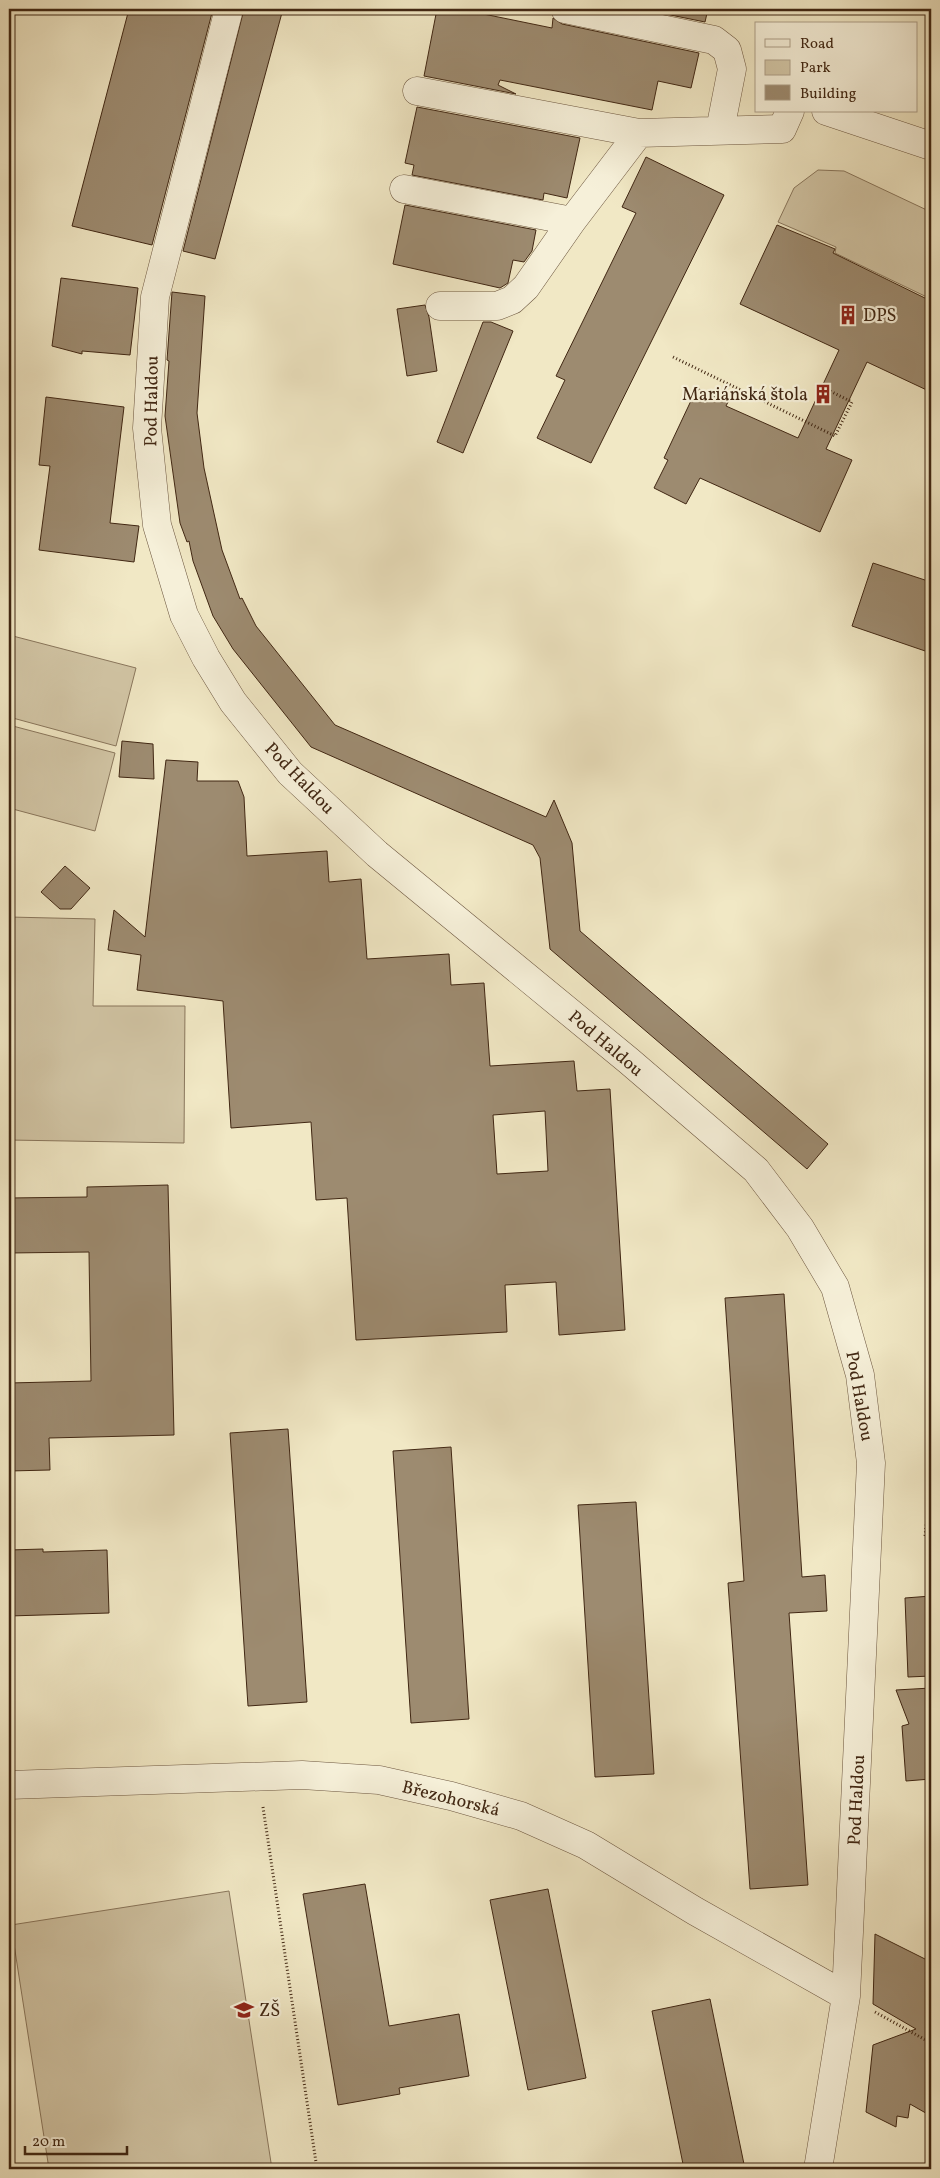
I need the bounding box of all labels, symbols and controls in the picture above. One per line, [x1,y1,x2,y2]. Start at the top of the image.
legend [755,22,918,112]
text: Road [800,34,834,55]
text: Park [800,58,831,79]
text: Building [800,84,857,105]
building icon: DPS [837,304,859,326]
place label: DPS [863,304,897,329]
street label: Pod Haldou [139,355,166,447]
place label: Mariánská štola [682,383,808,408]
building icon: Mariánská štola [812,383,834,405]
street label: Pod Haldou [258,738,340,821]
street label: Pod Haldou [562,1005,648,1083]
street label: Pod Haldou [838,1349,879,1443]
street label: Pod Haldou [843,1754,872,1846]
street label: Březohorská [399,1775,502,1824]
school or university icon: ZŠ [233,1999,255,2021]
place label: ZŠ [259,1999,280,2024]
scale bar [25,2123,128,2155]
text: 20 m [32,2132,65,2153]

